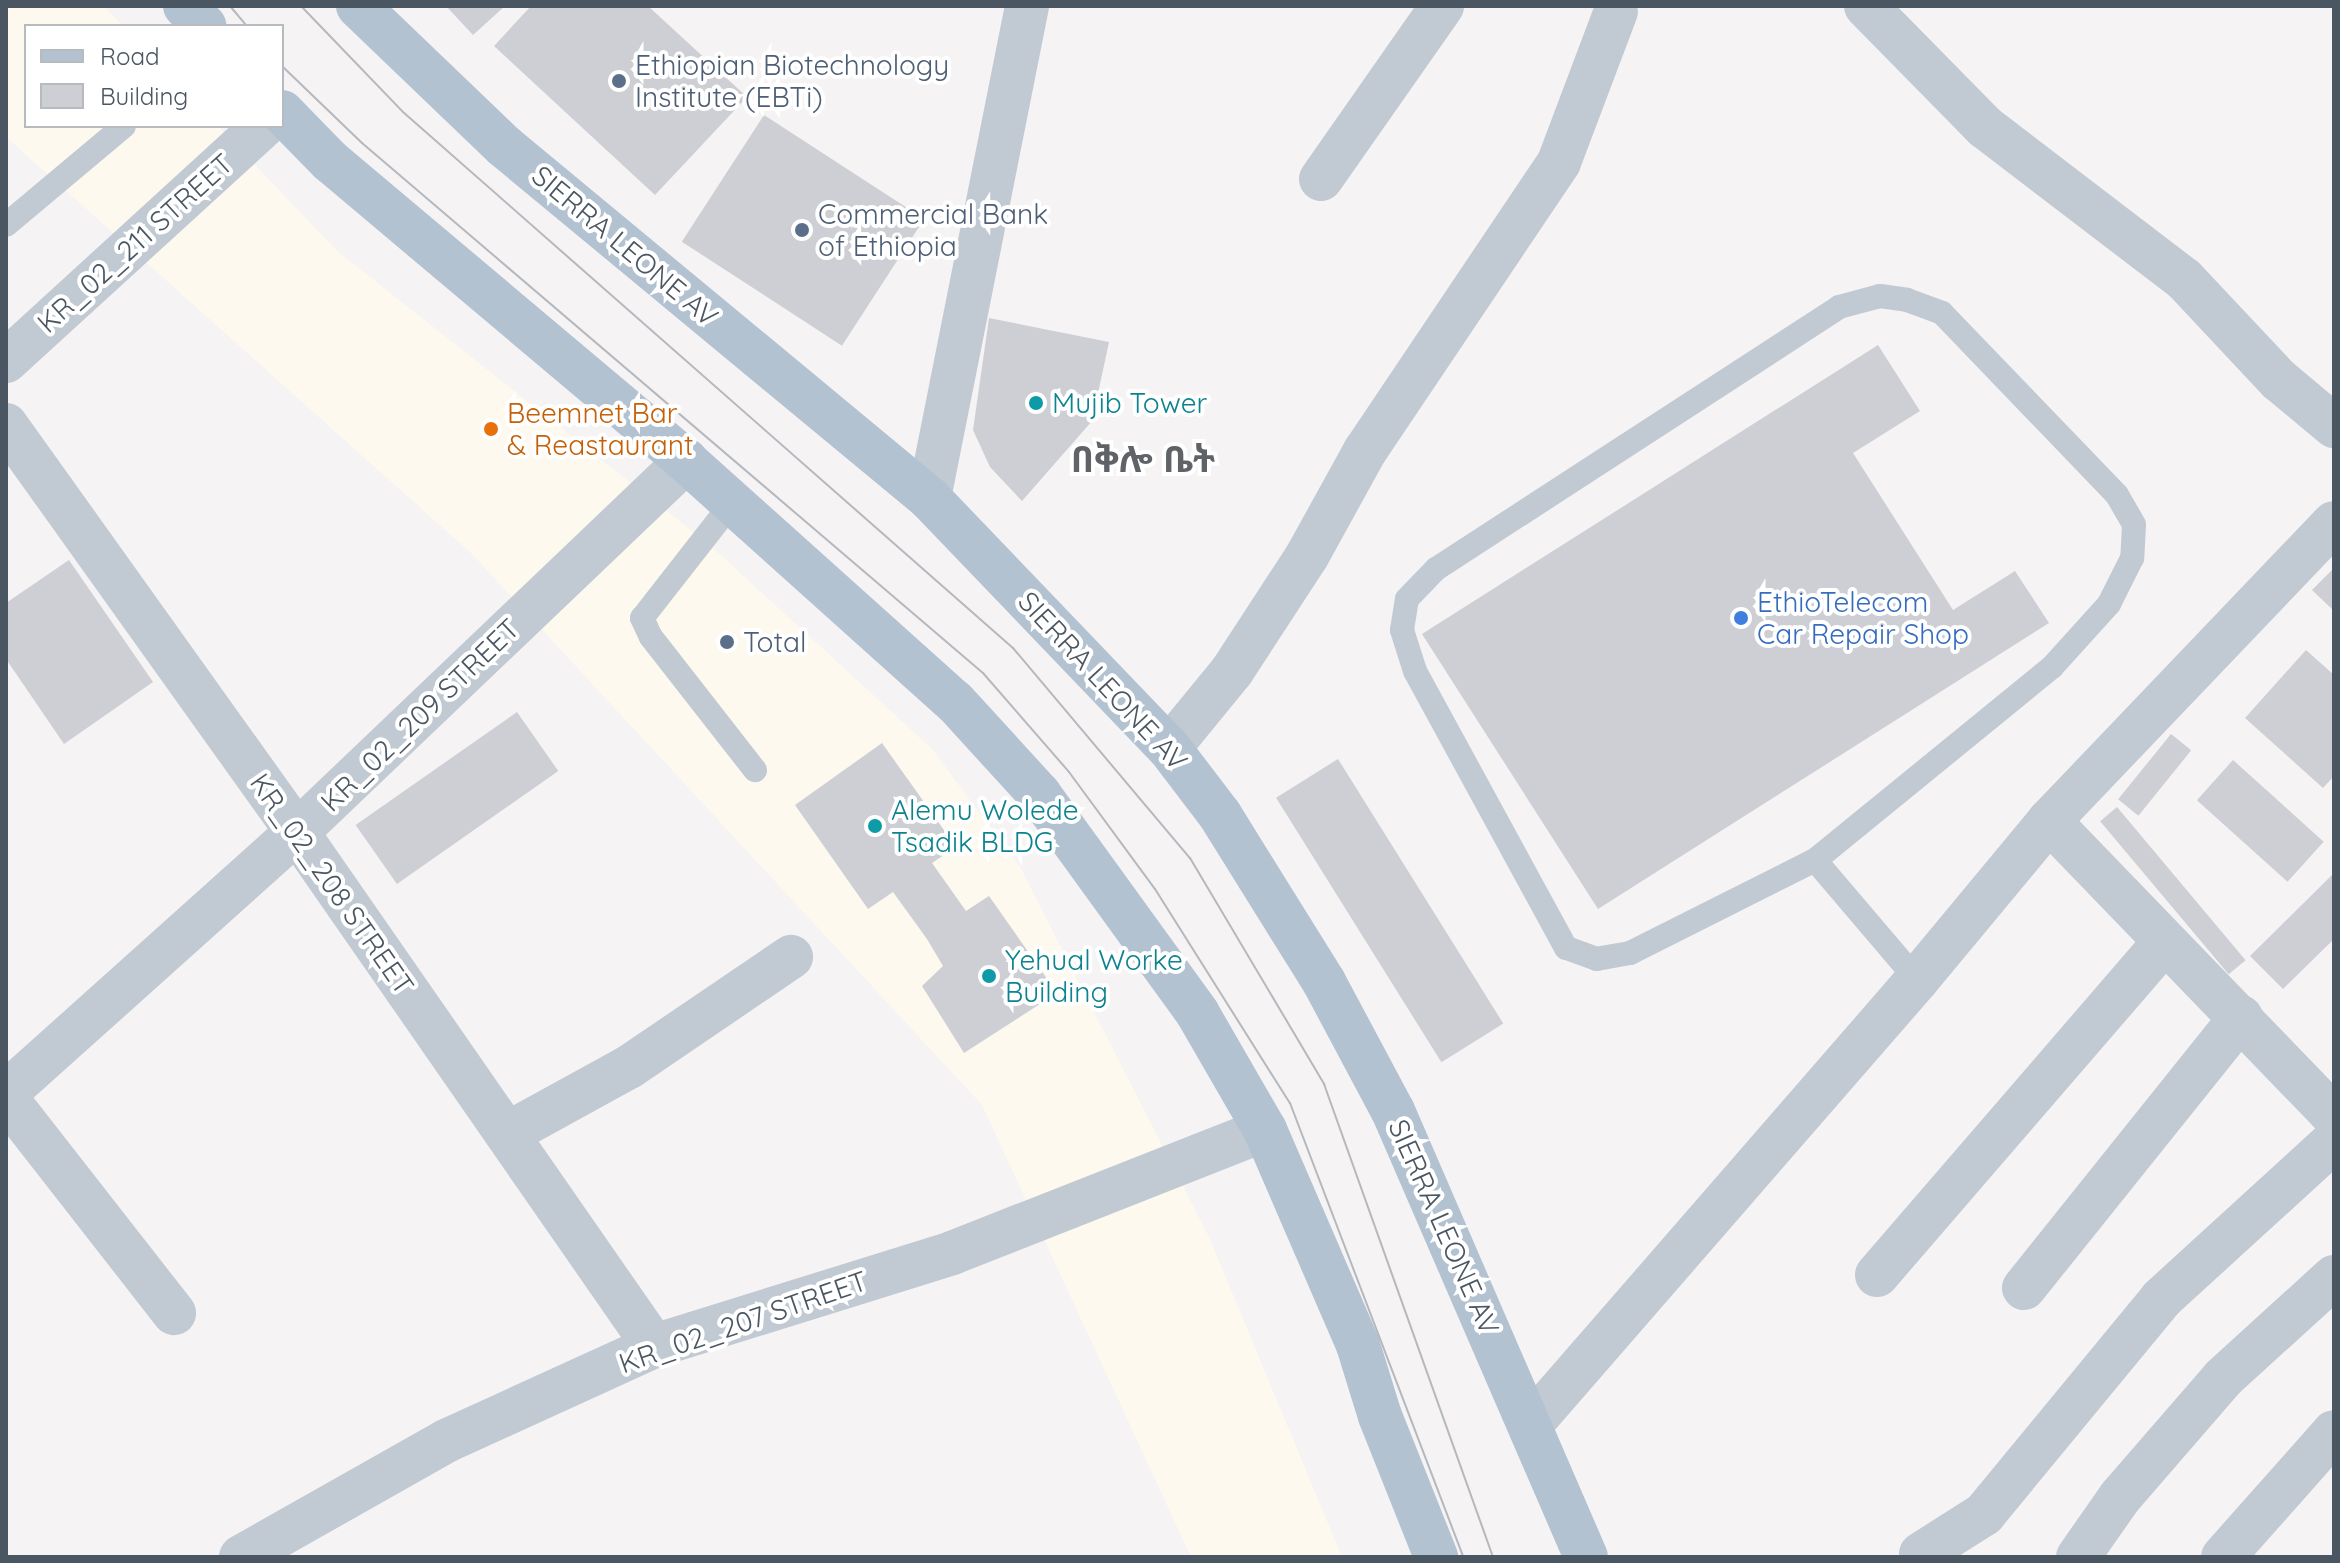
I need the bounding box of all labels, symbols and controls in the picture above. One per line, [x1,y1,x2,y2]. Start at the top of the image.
legend [24,24,284,128]
text: Road [100,41,160,71]
place label: Ethiopian Biotechnology Institute (EBTi) [635,48,949,114]
marker: Ethiopian Biotechnology Institute (EBTi) [610,72,628,90]
text: Building [100,81,188,111]
street label: KR_02_211 STREET [30,146,240,340]
street label: SIERRA LEONE AV [525,158,725,334]
place label: Commercial Bank of Ethiopia [818,197,1048,263]
marker: Commercial Bank of Ethiopia [793,221,811,239]
place label: Mujib Tower [1052,386,1207,420]
marker: Mujib Tower [1027,394,1045,412]
place label: Beemnet Bar & Reastaurant [507,396,694,462]
marker: Beemnet Bar & Reastaurant [482,420,500,438]
district label: በቅሎ ቤት [1071,437,1215,481]
street label: SIERRA LEONE AV [1012,585,1194,777]
place label: EthioTelecom Car Repair Shop [1757,585,1969,651]
marker: EthioTelecom Car Repair Shop [1732,609,1750,627]
street label: KR_02_209 STREET [314,612,526,818]
place label: Total [743,625,806,659]
marker: Total [718,633,736,651]
street label: KR_02_208 STREET [243,767,421,1001]
place label: Alemu Wolede Tsadik BLDG [891,793,1079,859]
marker: Alemu Wolede Tsadik BLDG [866,817,884,835]
place label: Yehual Worke Building [1005,943,1183,1009]
marker: Yehual Worke Building [980,967,998,985]
street label: SIERRA LEONE AV [1381,1114,1507,1340]
street label: KR_02_207 STREET [615,1264,871,1380]

